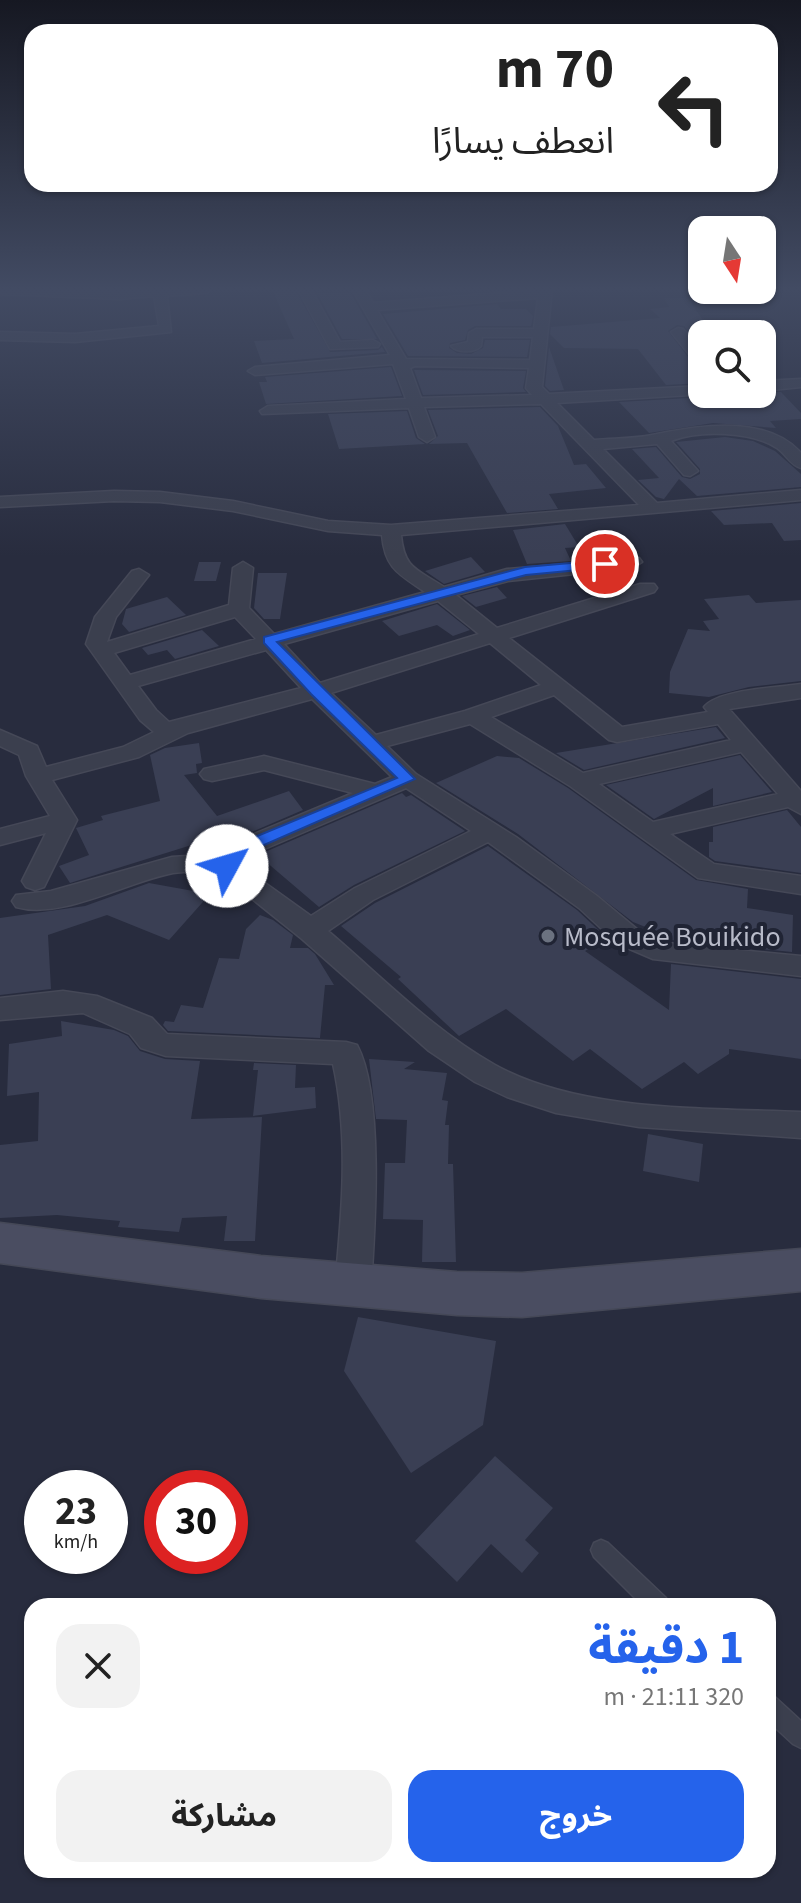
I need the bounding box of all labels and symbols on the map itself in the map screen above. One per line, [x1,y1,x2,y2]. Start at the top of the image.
north arrow [688,216,776,304]
pin [571,530,639,598]
position arrow [185,824,269,908]
place label: Mosquée Bouikido [564,917,781,957]
marker: Mosquée Bouikido [539,927,557,945]
speed limit sign: 30 [144,1470,248,1574]

